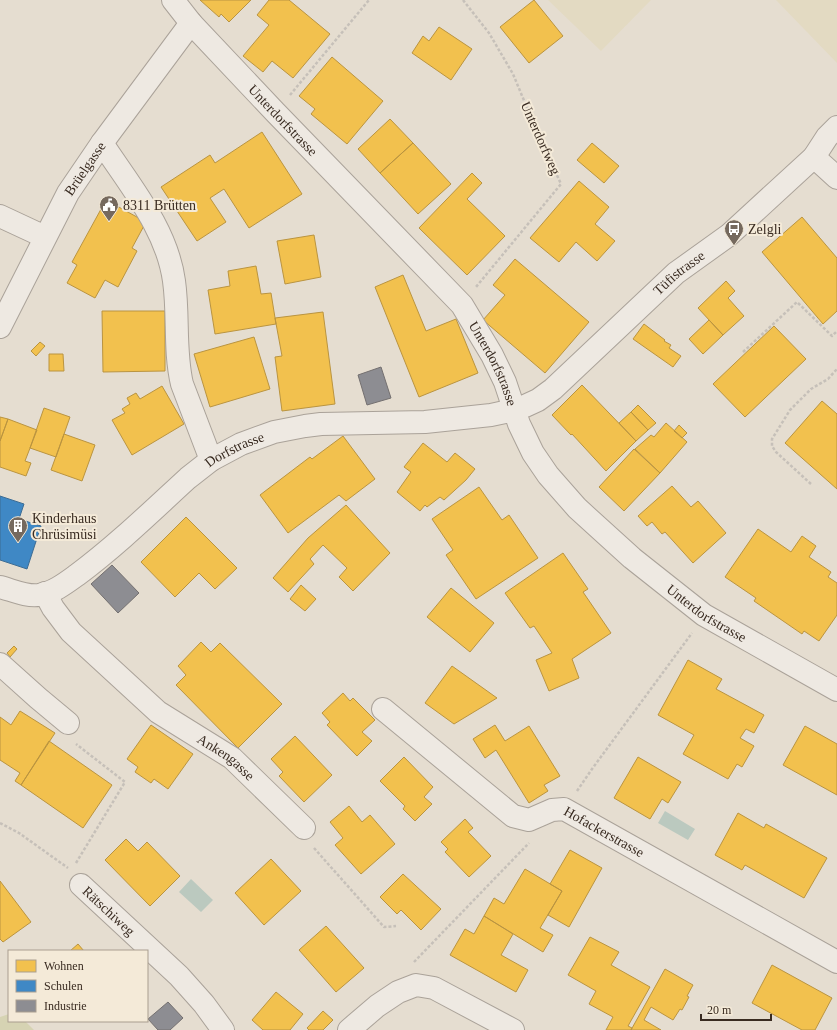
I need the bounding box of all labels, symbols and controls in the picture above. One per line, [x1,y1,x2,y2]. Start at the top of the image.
street label: Unterdorfstrasse [245,82,320,159]
street label: Unterdorfweg [518,99,563,177]
street label: Brüelgasse [62,139,109,198]
public building icon: 8311 Brütten [98,194,120,222]
place label: 8311 Brütten [123,198,196,213]
bus stop icon: Zelgli [723,218,745,246]
place label: Zelgli [748,222,782,237]
street label: Tüfistrasse [651,248,708,298]
street label: Unterdorfstrasse [466,319,519,408]
street label: Dorfstrasse [202,429,266,470]
place label: Kinderhaus Chrüsimüsi [32,511,97,542]
building icon: Kinderhaus Chrüsimüsi [7,515,29,543]
street label: Unterdorfstrasse [664,582,749,645]
street label: Ankengasse [195,731,257,784]
street label: Hofackerstrasse [561,804,647,860]
street label: Rätschiweg [79,883,138,939]
legend [8,950,148,1022]
text: Wohnen [44,959,84,973]
text: Schulen [44,979,83,993]
scale bar [701,996,771,1022]
text: Industrie [44,999,87,1013]
text: 20 m [707,1003,732,1017]

